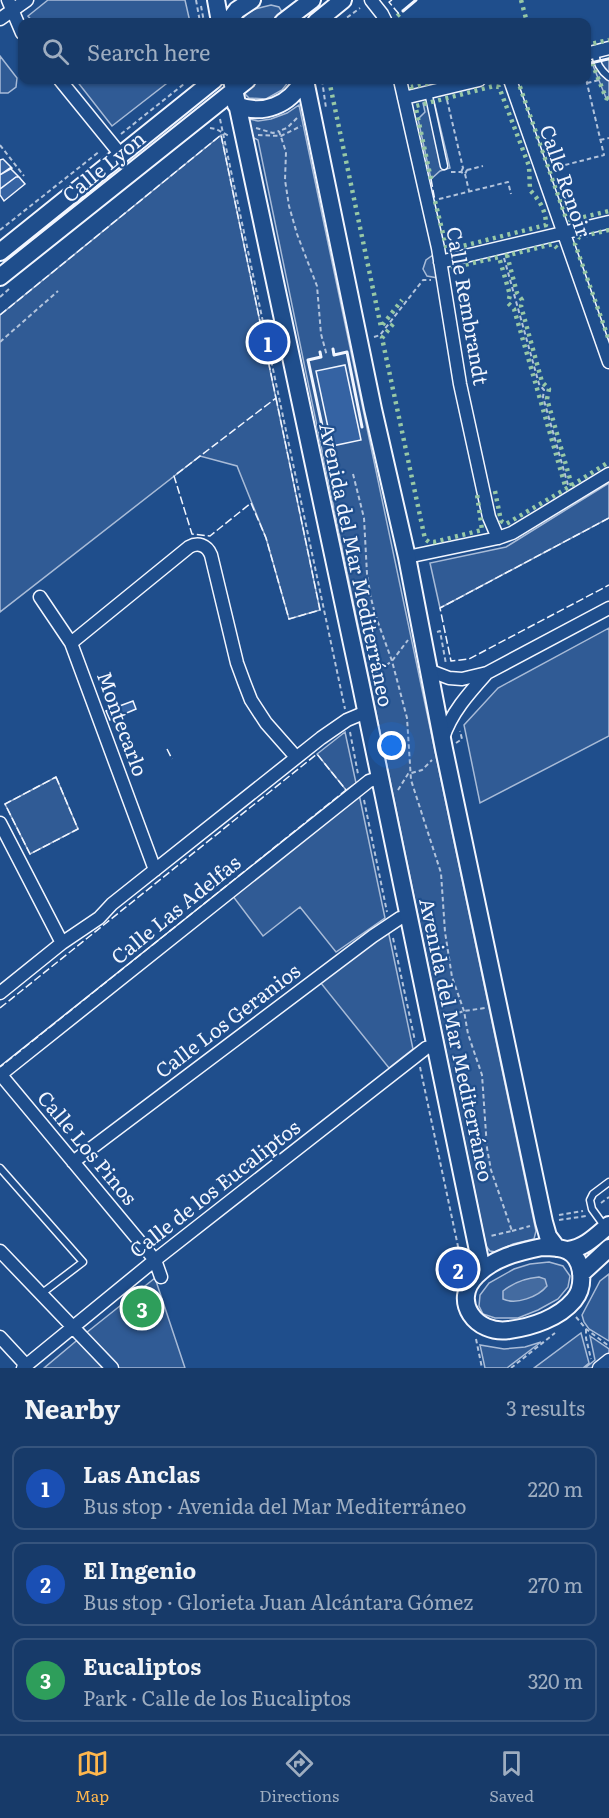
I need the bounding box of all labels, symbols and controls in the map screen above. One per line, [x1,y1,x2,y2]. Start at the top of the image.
search box [18,18,591,84]
icon: search [39,35,72,68]
text: Search here [87,35,210,68]
street label: Calle Renoir [534,120,600,241]
street label: Calle Lyon [55,123,151,208]
street label: Calle Rembrandt [440,224,498,387]
pin: 1 [248,320,288,364]
street label: Avenida del Mar Mediterráneo [313,420,403,709]
street label: Montecarlo [91,666,157,780]
your location [377,731,406,760]
street label: Calle Las Adelfas [103,847,246,970]
street label: Avenida del Mar Mediterráneo [413,895,503,1184]
street label: Calle Los Geranios [148,955,306,1084]
street label: Calle Los Pinos [32,1083,146,1211]
street label: Calle de los Eucaliptos [122,1111,305,1264]
pin: 2 [438,1246,478,1292]
pin: 3 [122,1286,162,1330]
text: Nearby [24,1388,120,1427]
text: 3 results [506,1392,585,1422]
text: Las Anclas [83,1457,200,1490]
text: 1 [41,1473,50,1503]
text: 220 m [528,1473,583,1503]
text: Bus stop · Avenida del Mar Mediterráneo [83,1490,466,1520]
text: El Ingenio [83,1553,196,1586]
text: 2 [40,1569,51,1599]
text: 270 m [528,1569,583,1599]
text: Bus stop · Glorieta Juan Alcántara Gómez [83,1586,473,1616]
text: Eucaliptos [83,1649,201,1682]
text: 3 [40,1665,51,1695]
text: 320 m [528,1665,583,1695]
text: Park · Calle de los Eucaliptos [83,1682,351,1712]
tab: Map [75,1747,109,1807]
tab: Directions [259,1747,339,1807]
tab: Saved [489,1747,534,1807]

